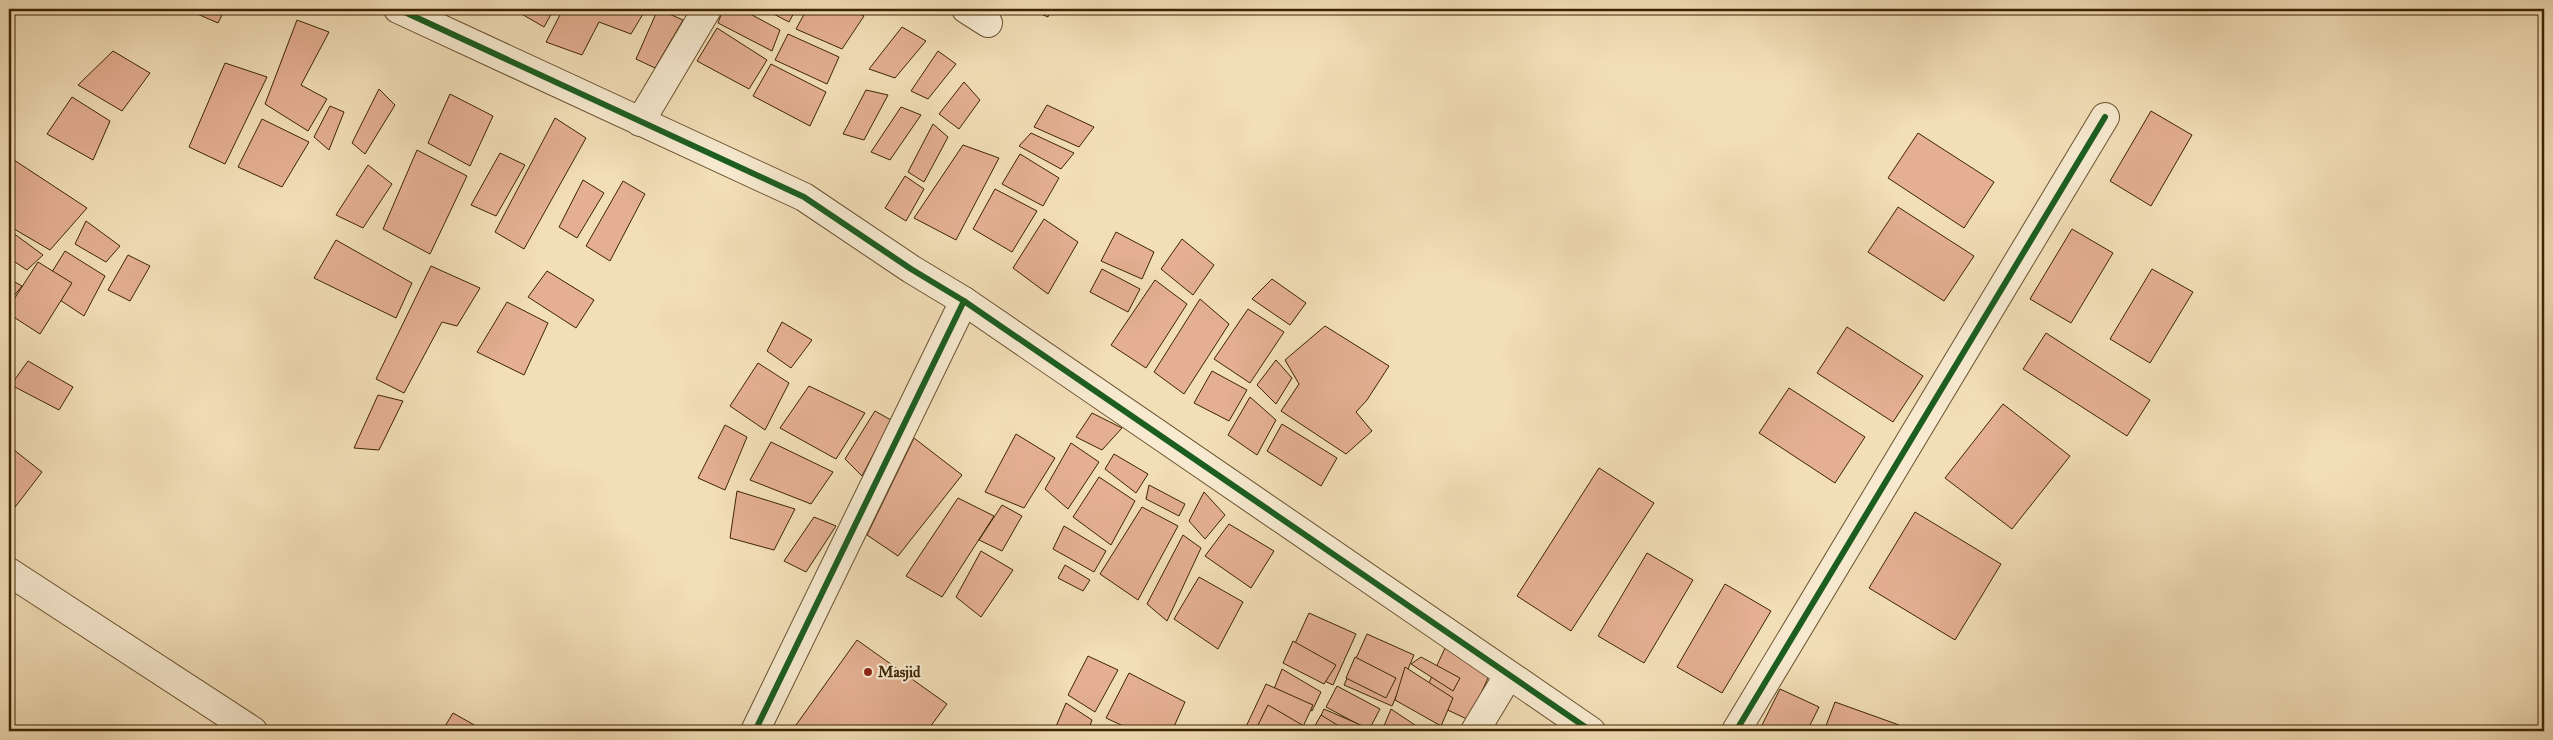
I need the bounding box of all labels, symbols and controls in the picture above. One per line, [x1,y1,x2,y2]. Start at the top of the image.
place label: Masjid [878,663,921,682]
marker: Masjid [862,666,874,678]

